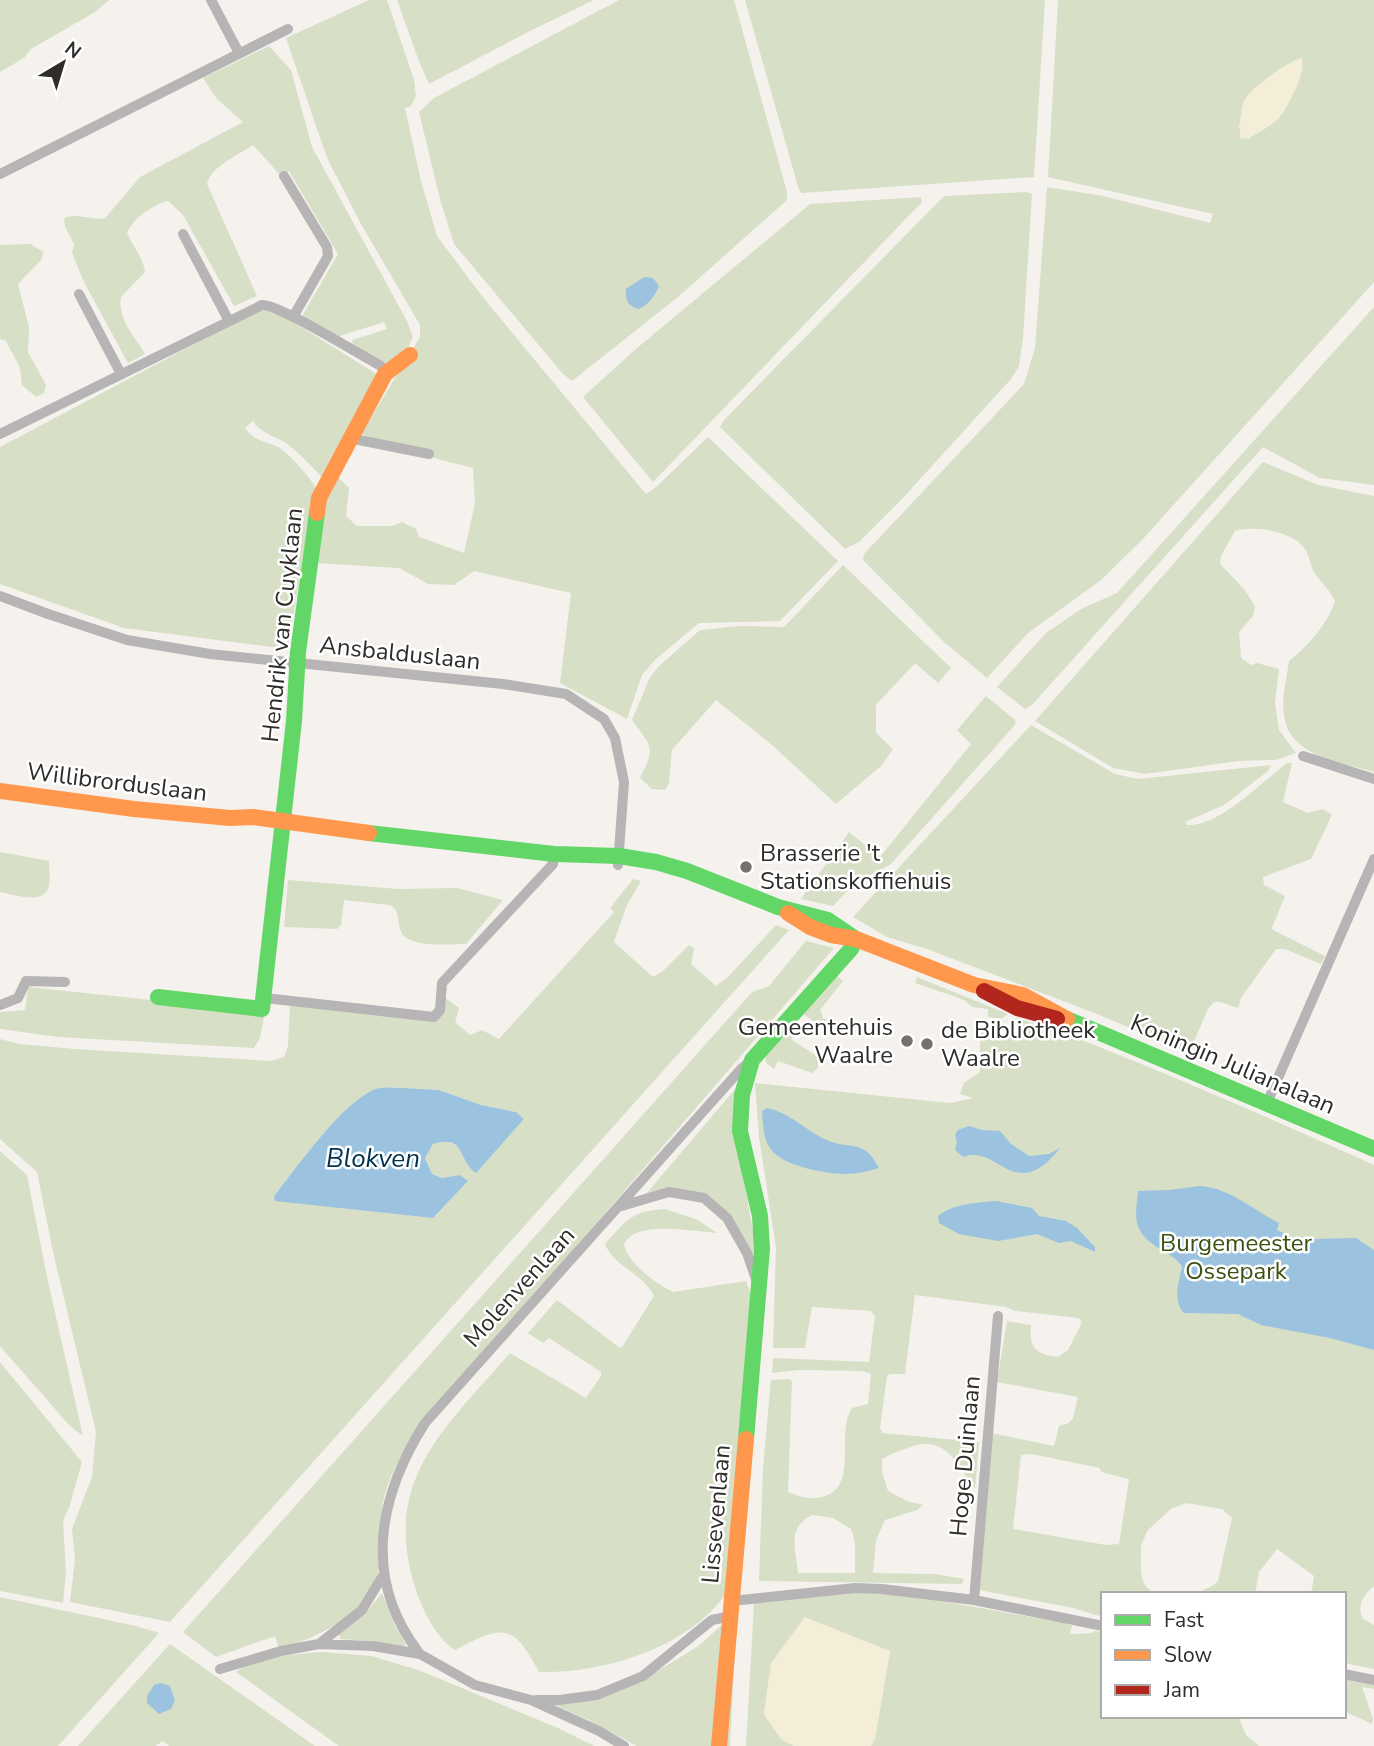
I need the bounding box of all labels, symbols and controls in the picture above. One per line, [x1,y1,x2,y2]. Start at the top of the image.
north arrow [28,28,98,98]
text: N [59,36,86,65]
street label: Hendrik van Cuyklaan [254,506,310,744]
street label: Ansbalduslaan [318,629,482,677]
street label: Willibrorduslaan [25,755,209,809]
place label: Brasserie 't Stationskoffiehuis [760,837,951,897]
marker: Brasserie 't Stationskoffiehuis [738,859,754,875]
street label: Koningin Julianalaan [1126,1006,1340,1122]
place label: Gemeentehuis Waalre [738,1011,893,1071]
place label: de Bibliotheek Waalre [941,1014,1096,1074]
marker: Gemeentehuis Waalre [899,1033,915,1049]
marker: de Bibliotheek Waalre [919,1036,935,1052]
water label: Blokven [326,1141,420,1176]
street label: Molenvenlaan [456,1220,582,1354]
park label: Burgemeester Ossepark [1160,1227,1312,1287]
street label: Hoge Duinlaan [942,1374,988,1538]
street label: Lissevenlaan [694,1443,738,1585]
legend [1101,1592,1346,1718]
text: Fast [1164,1606,1204,1634]
text: Slow [1164,1641,1213,1669]
text: Jam [1163,1676,1200,1704]

